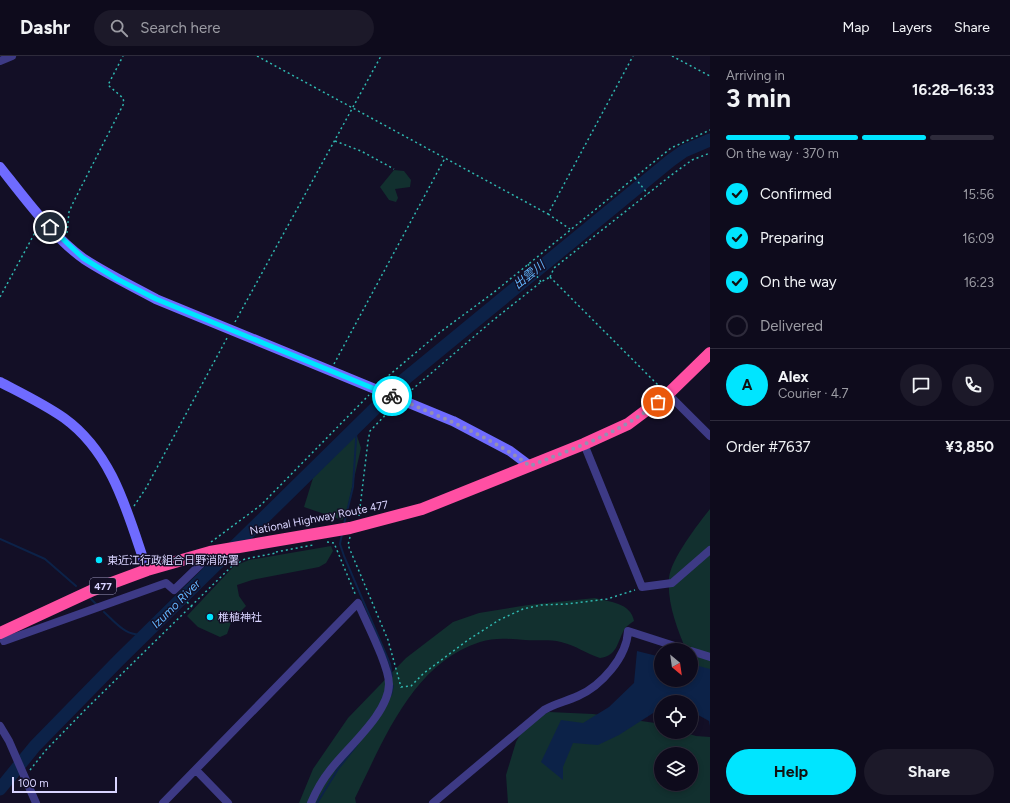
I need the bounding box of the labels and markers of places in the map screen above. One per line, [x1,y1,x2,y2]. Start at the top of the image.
pin [33,210,67,244]
pin [641,385,675,419]
place label: 東近江行政組合日野消防署 [107,554,239,567]
marker: 東近江行政組合日野消防署 [94,555,104,565]
place label: 椎植神社 [218,611,262,624]
marker: 椎植神社 [205,612,215,622]

